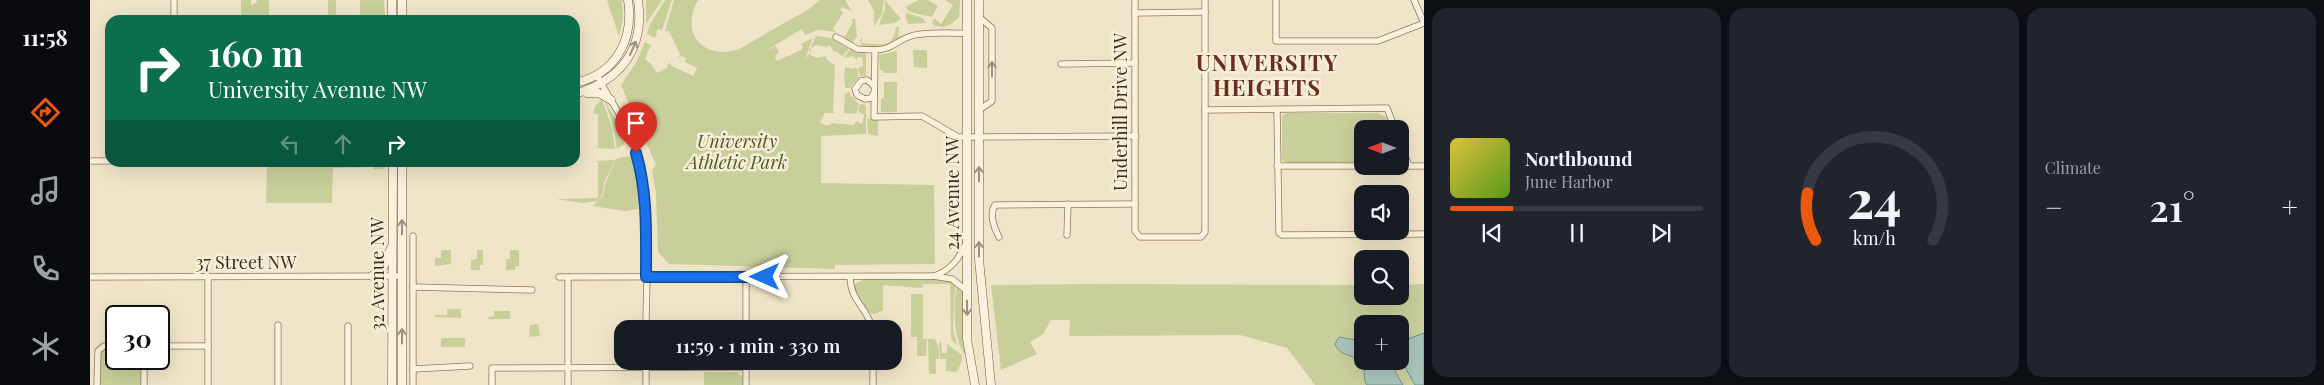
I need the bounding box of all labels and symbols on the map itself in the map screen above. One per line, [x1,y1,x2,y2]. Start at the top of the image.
street label: Underhill Drive NW [1108,32,1132,191]
one-way arrow [628,41,638,56]
district label: UNIVERSITY HEIGHTS [1196,47,1338,102]
one-way arrow [987,61,997,78]
pin [615,102,657,153]
north arrow [1354,120,1409,175]
park label: University Athletic Park [685,129,787,174]
street label: 24 Avenue NW [940,135,964,250]
one-way arrow [974,166,984,182]
street label: 32 Avenue NW [365,217,389,331]
one-way arrow [397,220,407,236]
one-way arrow [974,242,984,258]
street label: 37 Street NW [195,250,297,274]
position arrow [738,250,790,302]
one-way arrow [962,300,972,316]
speed limit sign: 30 [105,305,170,370]
one-way arrow [397,329,407,345]

